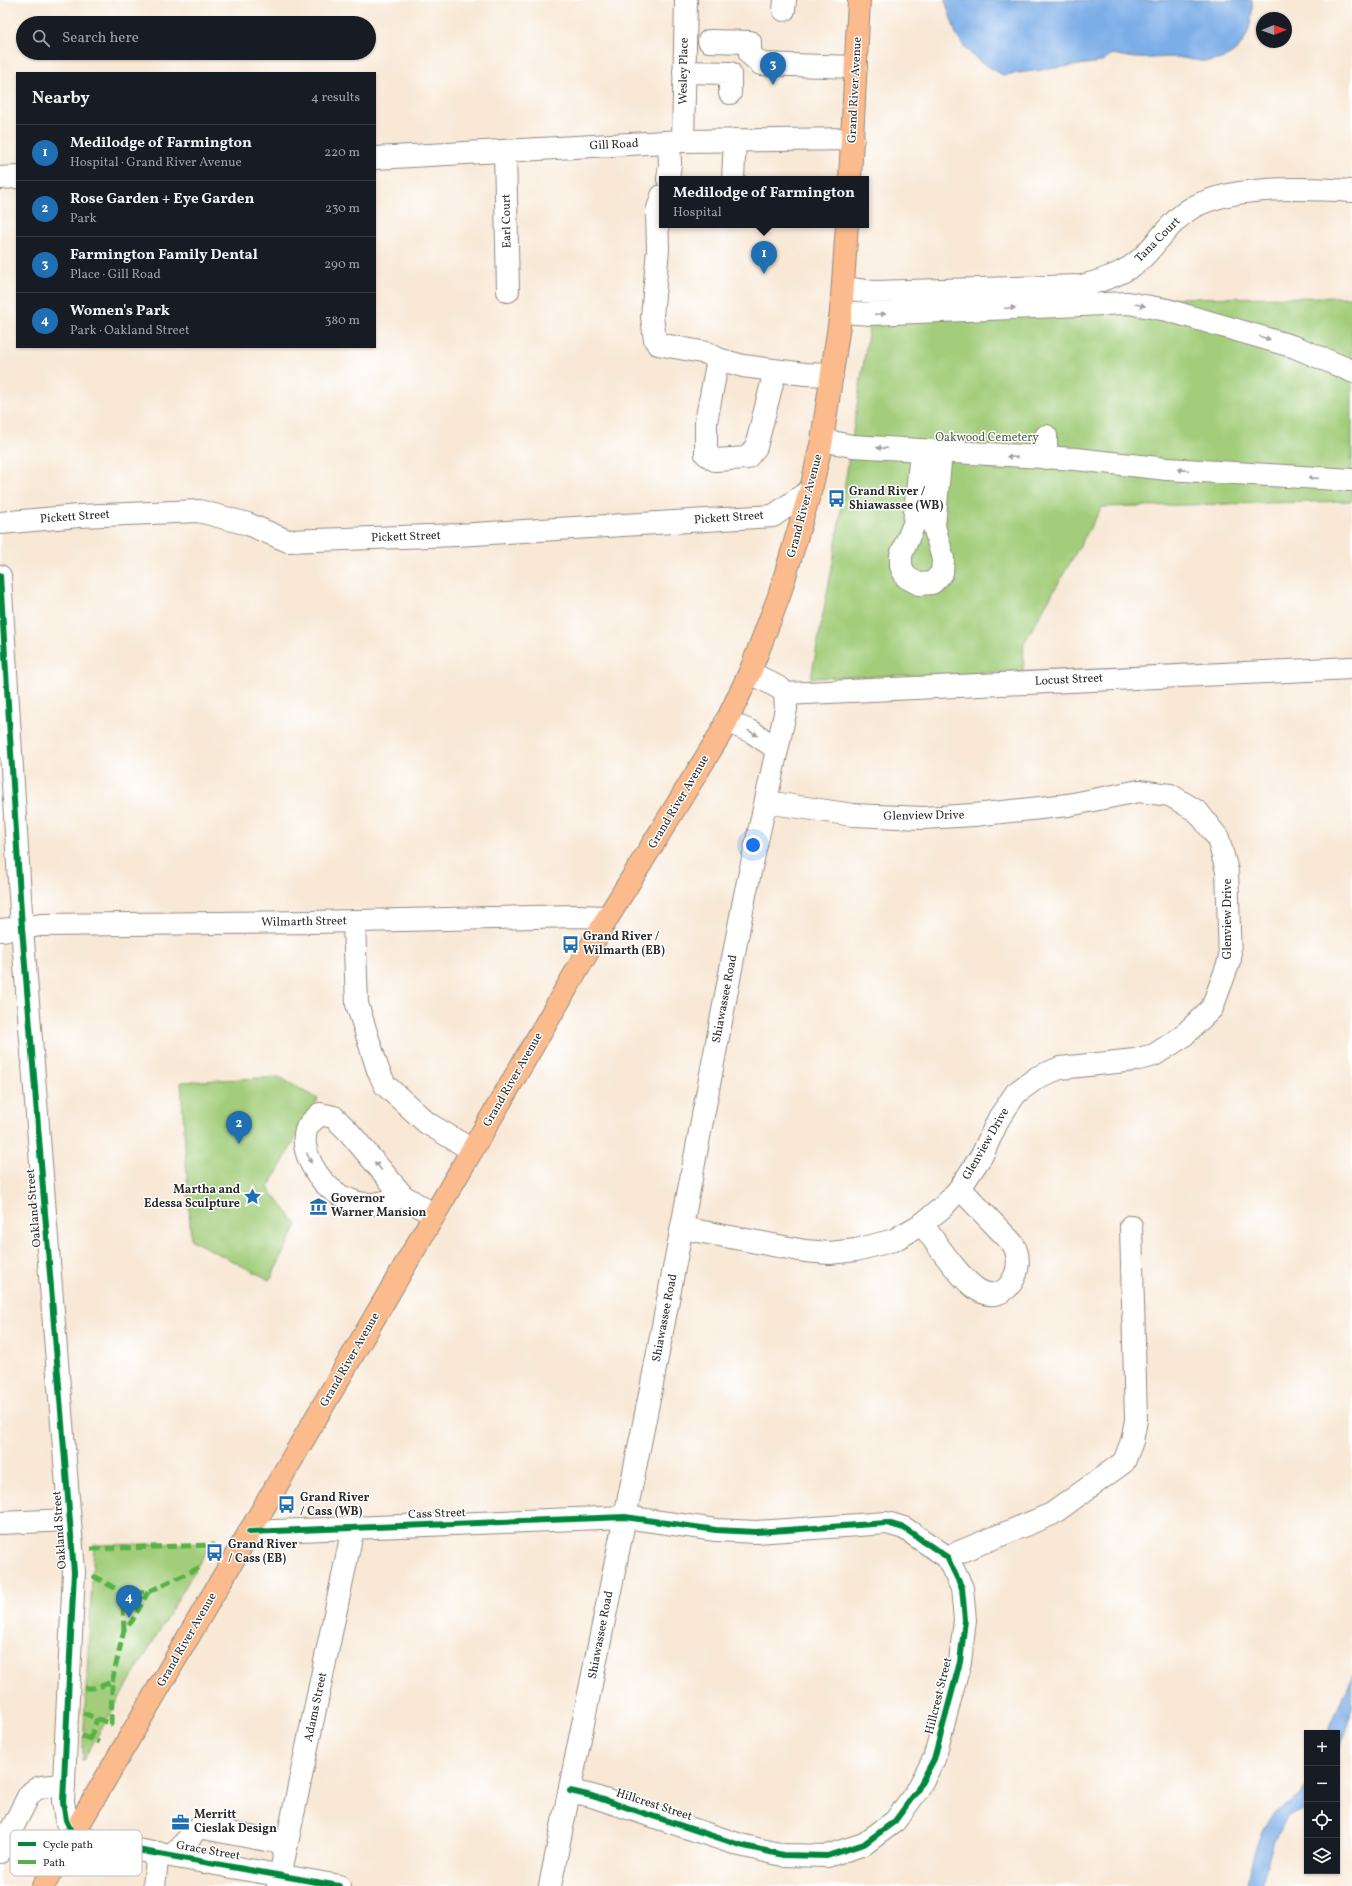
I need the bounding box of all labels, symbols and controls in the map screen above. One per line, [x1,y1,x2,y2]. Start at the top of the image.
north arrow [1256,12,1292,48]
search box [16,16,376,60]
icon: search [30,27,52,49]
text: Search here [62,28,139,49]
street label: Grand River Avenue [844,36,866,144]
street label: Wesley Place [675,37,693,105]
pin: 3 [760,52,786,85]
text: Nearby [32,87,90,110]
text: 4 results [311,89,360,107]
text: Medilodge of Farmington [70,133,252,154]
street label: Gill Road [589,136,639,154]
text: 1 [42,144,48,162]
text: 220 m [324,144,360,162]
text: Hospital · Grand River Avenue [70,154,242,172]
popup [659,176,869,228]
text: Medilodge of Farmington [673,183,855,204]
text: Rose Garden + Eye Garden [70,189,254,210]
street label: Earl Court [499,194,515,248]
text: 2 [42,200,48,218]
text: 230 m [325,200,360,218]
text: Hospital [673,204,722,222]
text: Park [70,210,97,228]
street label: Tana Court [1132,214,1184,266]
pin: 1 [751,241,777,274]
text: Farmington Family Dental [70,245,258,266]
text: 3 [42,256,48,274]
text: 290 m [324,256,360,274]
text: Place · Gill Road [70,266,161,284]
text: Women's Park [70,301,170,322]
one-way arrow [1134,302,1146,308]
one-way arrow [1004,305,1017,311]
one-way arrow [874,310,886,317]
text: 4 [41,312,49,330]
text: 380 m [325,312,360,330]
text: Park · Oakland Street [70,322,190,340]
one-way arrow [1260,335,1272,341]
park label: Oakwood Cemetery [935,430,1039,446]
one-way arrow [876,445,888,452]
street label: Grand River Avenue [783,452,827,560]
one-way arrow [1006,453,1018,460]
one-way arrow [1177,466,1189,473]
one-way arrow [1307,474,1319,481]
place label: Grand River / Shiawassee (WB) [849,484,943,514]
bus stop icon: Grand River / Shiawassee (WB) [826,489,846,509]
street label: Pickett Street [40,507,110,527]
street label: Pickett Street [694,508,764,528]
street label: Pickett Street [371,528,441,546]
street label: Locust Street [1034,670,1104,690]
one-way arrow [747,730,759,737]
street label: Grand River Avenue [645,752,713,852]
street label: Glenview Drive [883,807,965,825]
your location [743,835,763,855]
street label: Glenview Drive [1220,878,1236,959]
street label: Wilmarth Street [261,913,347,931]
place label: Grand River / Wilmarth (EB) [583,929,665,959]
bus stop icon: Grand River / Wilmarth (EB) [560,934,580,954]
street label: Shiawassee Road [709,953,741,1044]
street label: Grand River Avenue [479,1030,547,1130]
street label: Glenview Drive [959,1105,1013,1183]
pin: 2 [226,1111,252,1144]
one-way arrow [306,1152,312,1164]
one-way arrow [373,1161,382,1171]
street label: Oakland Street [23,1168,45,1248]
place label: Martha and Edessa Sculpture [144,1182,241,1212]
place icon: Martha and Edessa Sculpture [243,1187,263,1207]
place label: Governor Warner Mansion [331,1191,427,1221]
museum icon: Governor Warner Mansion [308,1196,328,1216]
street label: Shiawassee Road [649,1272,681,1363]
street label: Grand River Avenue [316,1310,384,1410]
street label: Oakland Street [49,1490,71,1570]
place label: Grand River / Cass (WB) [300,1490,370,1520]
bus stop icon: Grand River / Cass (WB) [277,1495,297,1515]
street label: Cass Street [408,1505,466,1523]
place label: Grand River / Cass (EB) [228,1537,298,1567]
bus stop icon: Grand River / Cass (EB) [205,1542,225,1562]
pin: 4 [116,1585,142,1618]
street label: Shiawassee Road [585,1589,617,1680]
street label: Grand River Avenue [153,1590,221,1690]
street label: Hillcrest Street [922,1656,956,1736]
street label: Adams Street [301,1671,331,1743]
map controls [1304,1730,1340,1874]
button: + [1304,1730,1340,1766]
button: − [1304,1766,1340,1802]
street label: Hillcrest Street [614,1785,694,1825]
button: locate [1304,1802,1340,1838]
place label: Merritt Cieslak Design [194,1807,277,1837]
office icon: Merritt Cieslak Design [171,1812,191,1832]
legend [10,1830,142,1876]
text: Cycle path [43,1838,93,1853]
street label: Grace Street [175,1838,241,1864]
button: layers [1304,1838,1340,1874]
text: Path [43,1856,66,1871]

